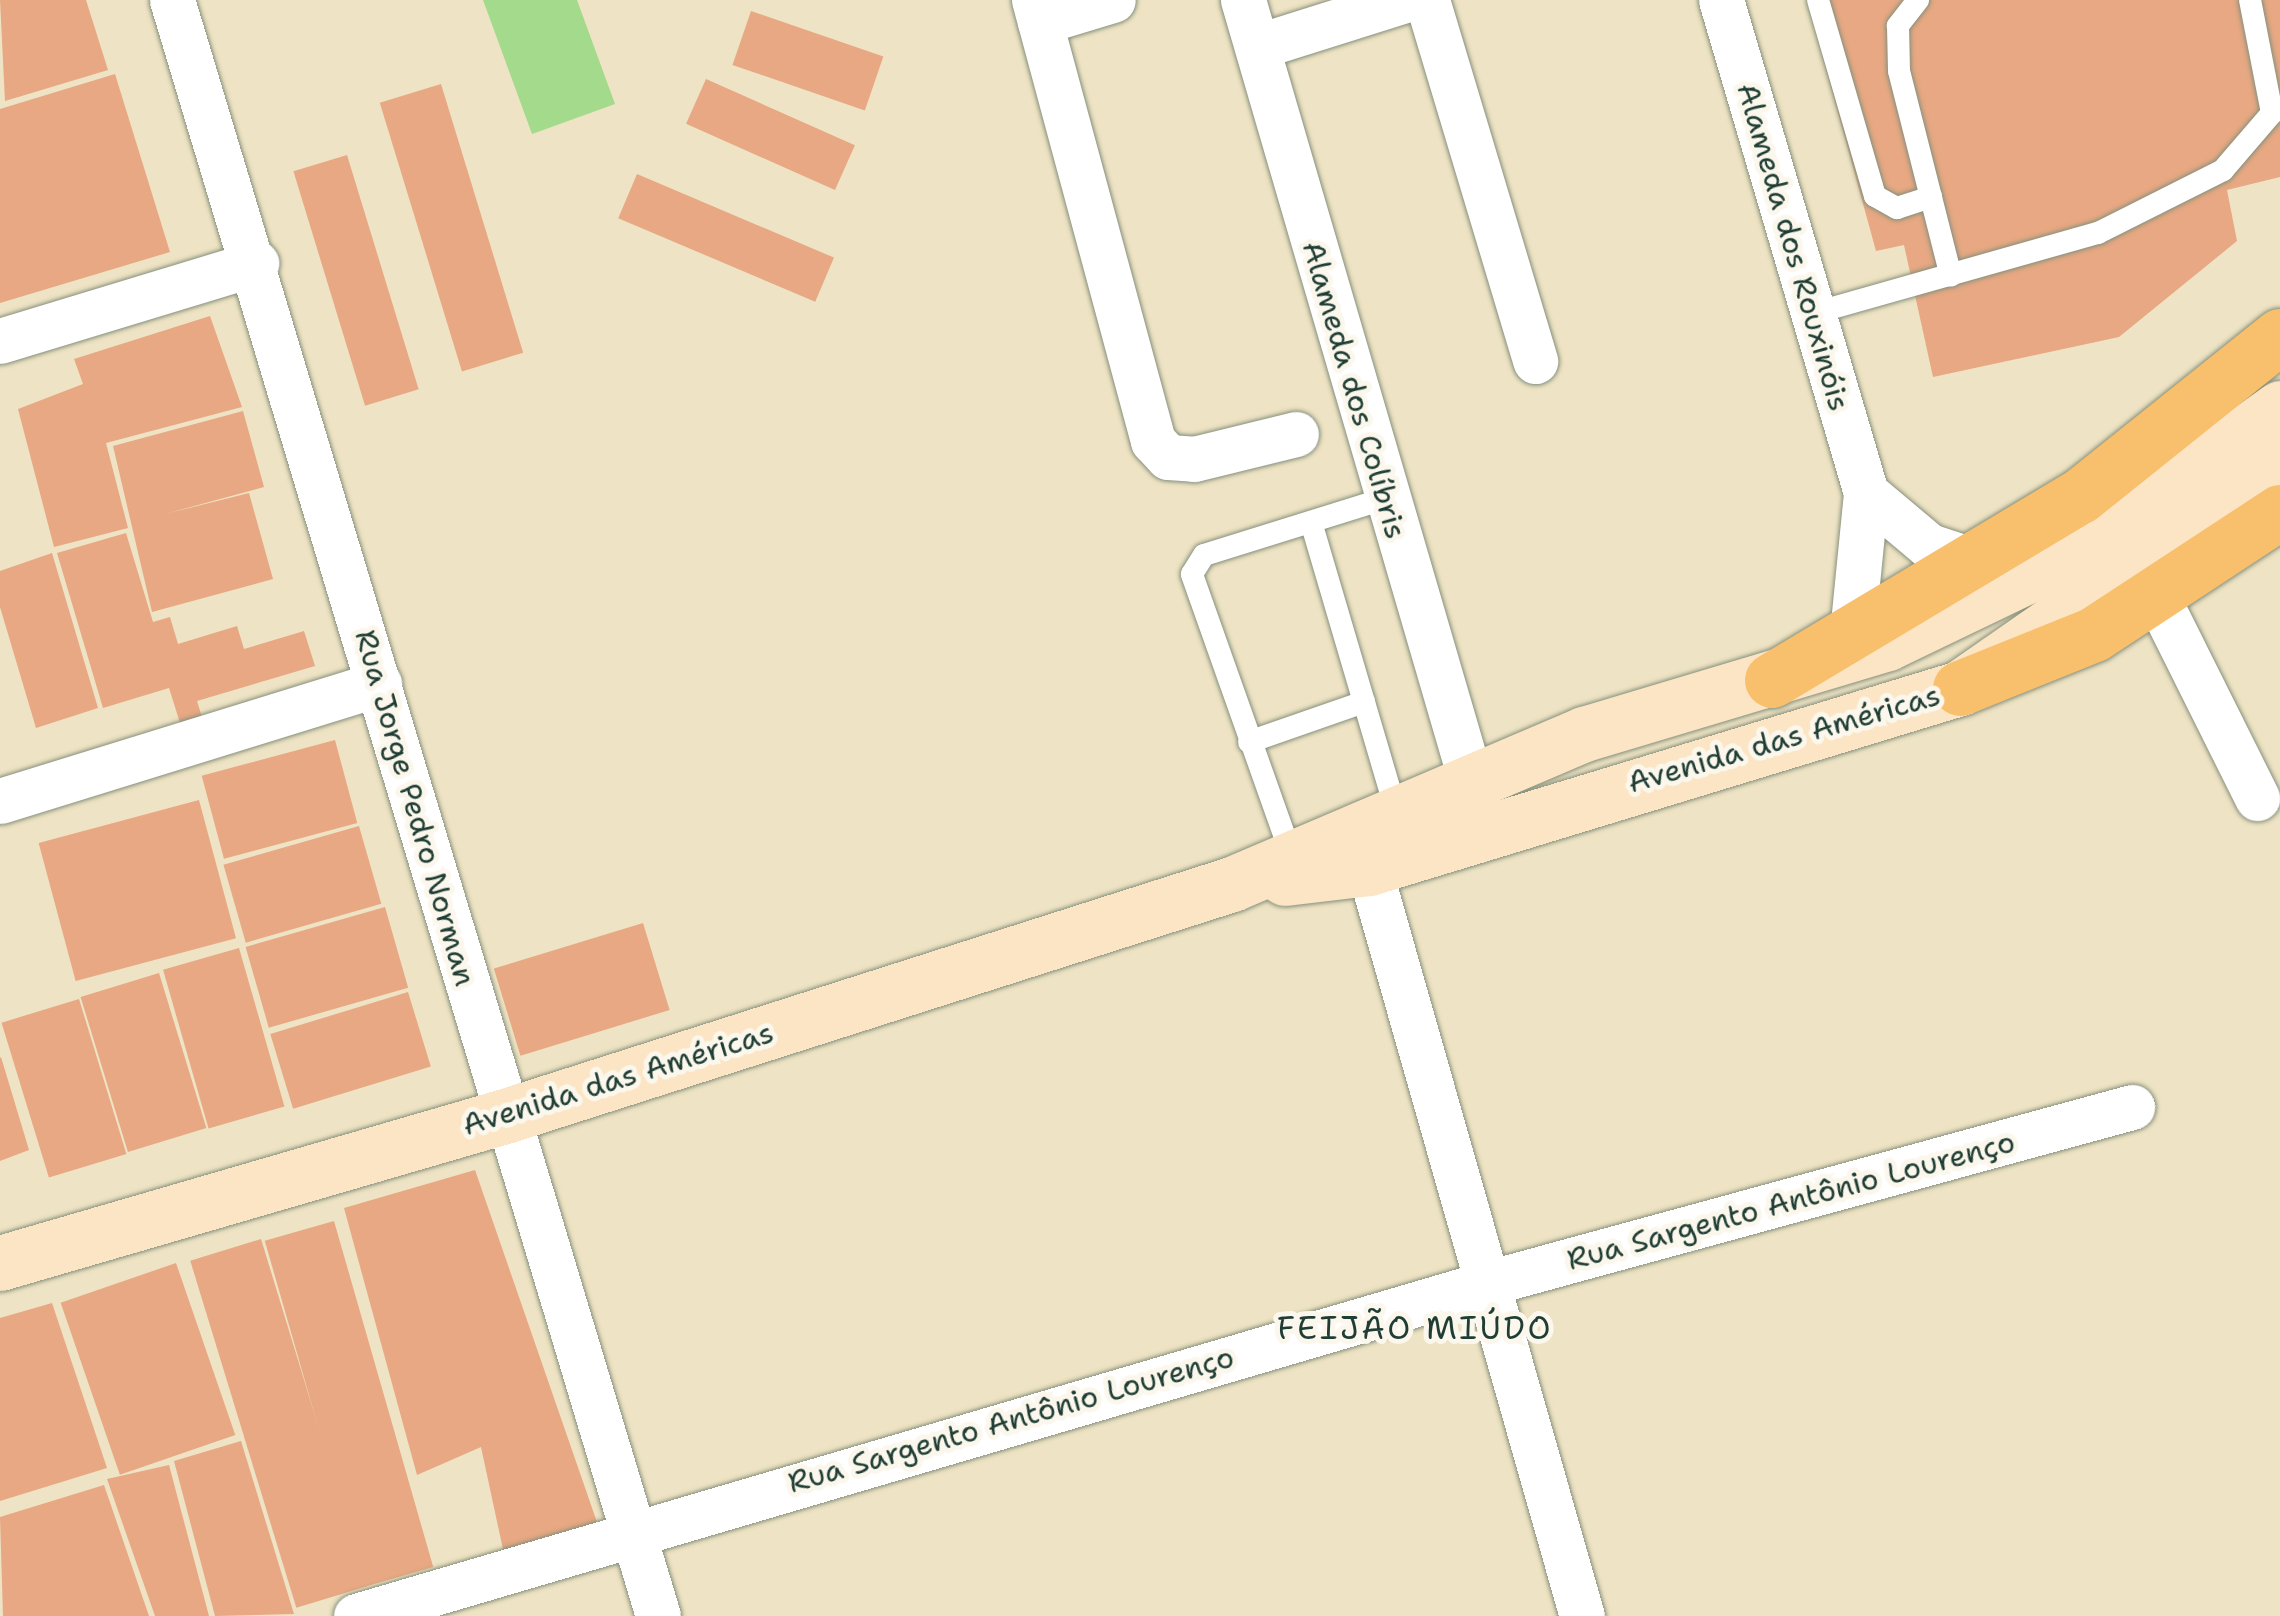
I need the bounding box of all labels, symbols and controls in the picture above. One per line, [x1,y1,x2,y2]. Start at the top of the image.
street label: Alameda dos Rouxinóis [1729,79,1857,415]
street label: Alameda dos Colíbris [1294,237,1414,543]
street label: Rua Jorge Pedro Norman [347,626,483,990]
street label: Avenida das Américas [1624,677,1944,801]
street label: Avenida das Américas [458,1015,778,1143]
street label: Rua Sargento Antônio Lourenço [1563,1124,2019,1278]
district label: FEIJÃO MIÚDO [1277,1309,1553,1347]
street label: Rua Sargento Antônio Lourenço [784,1339,1238,1501]

